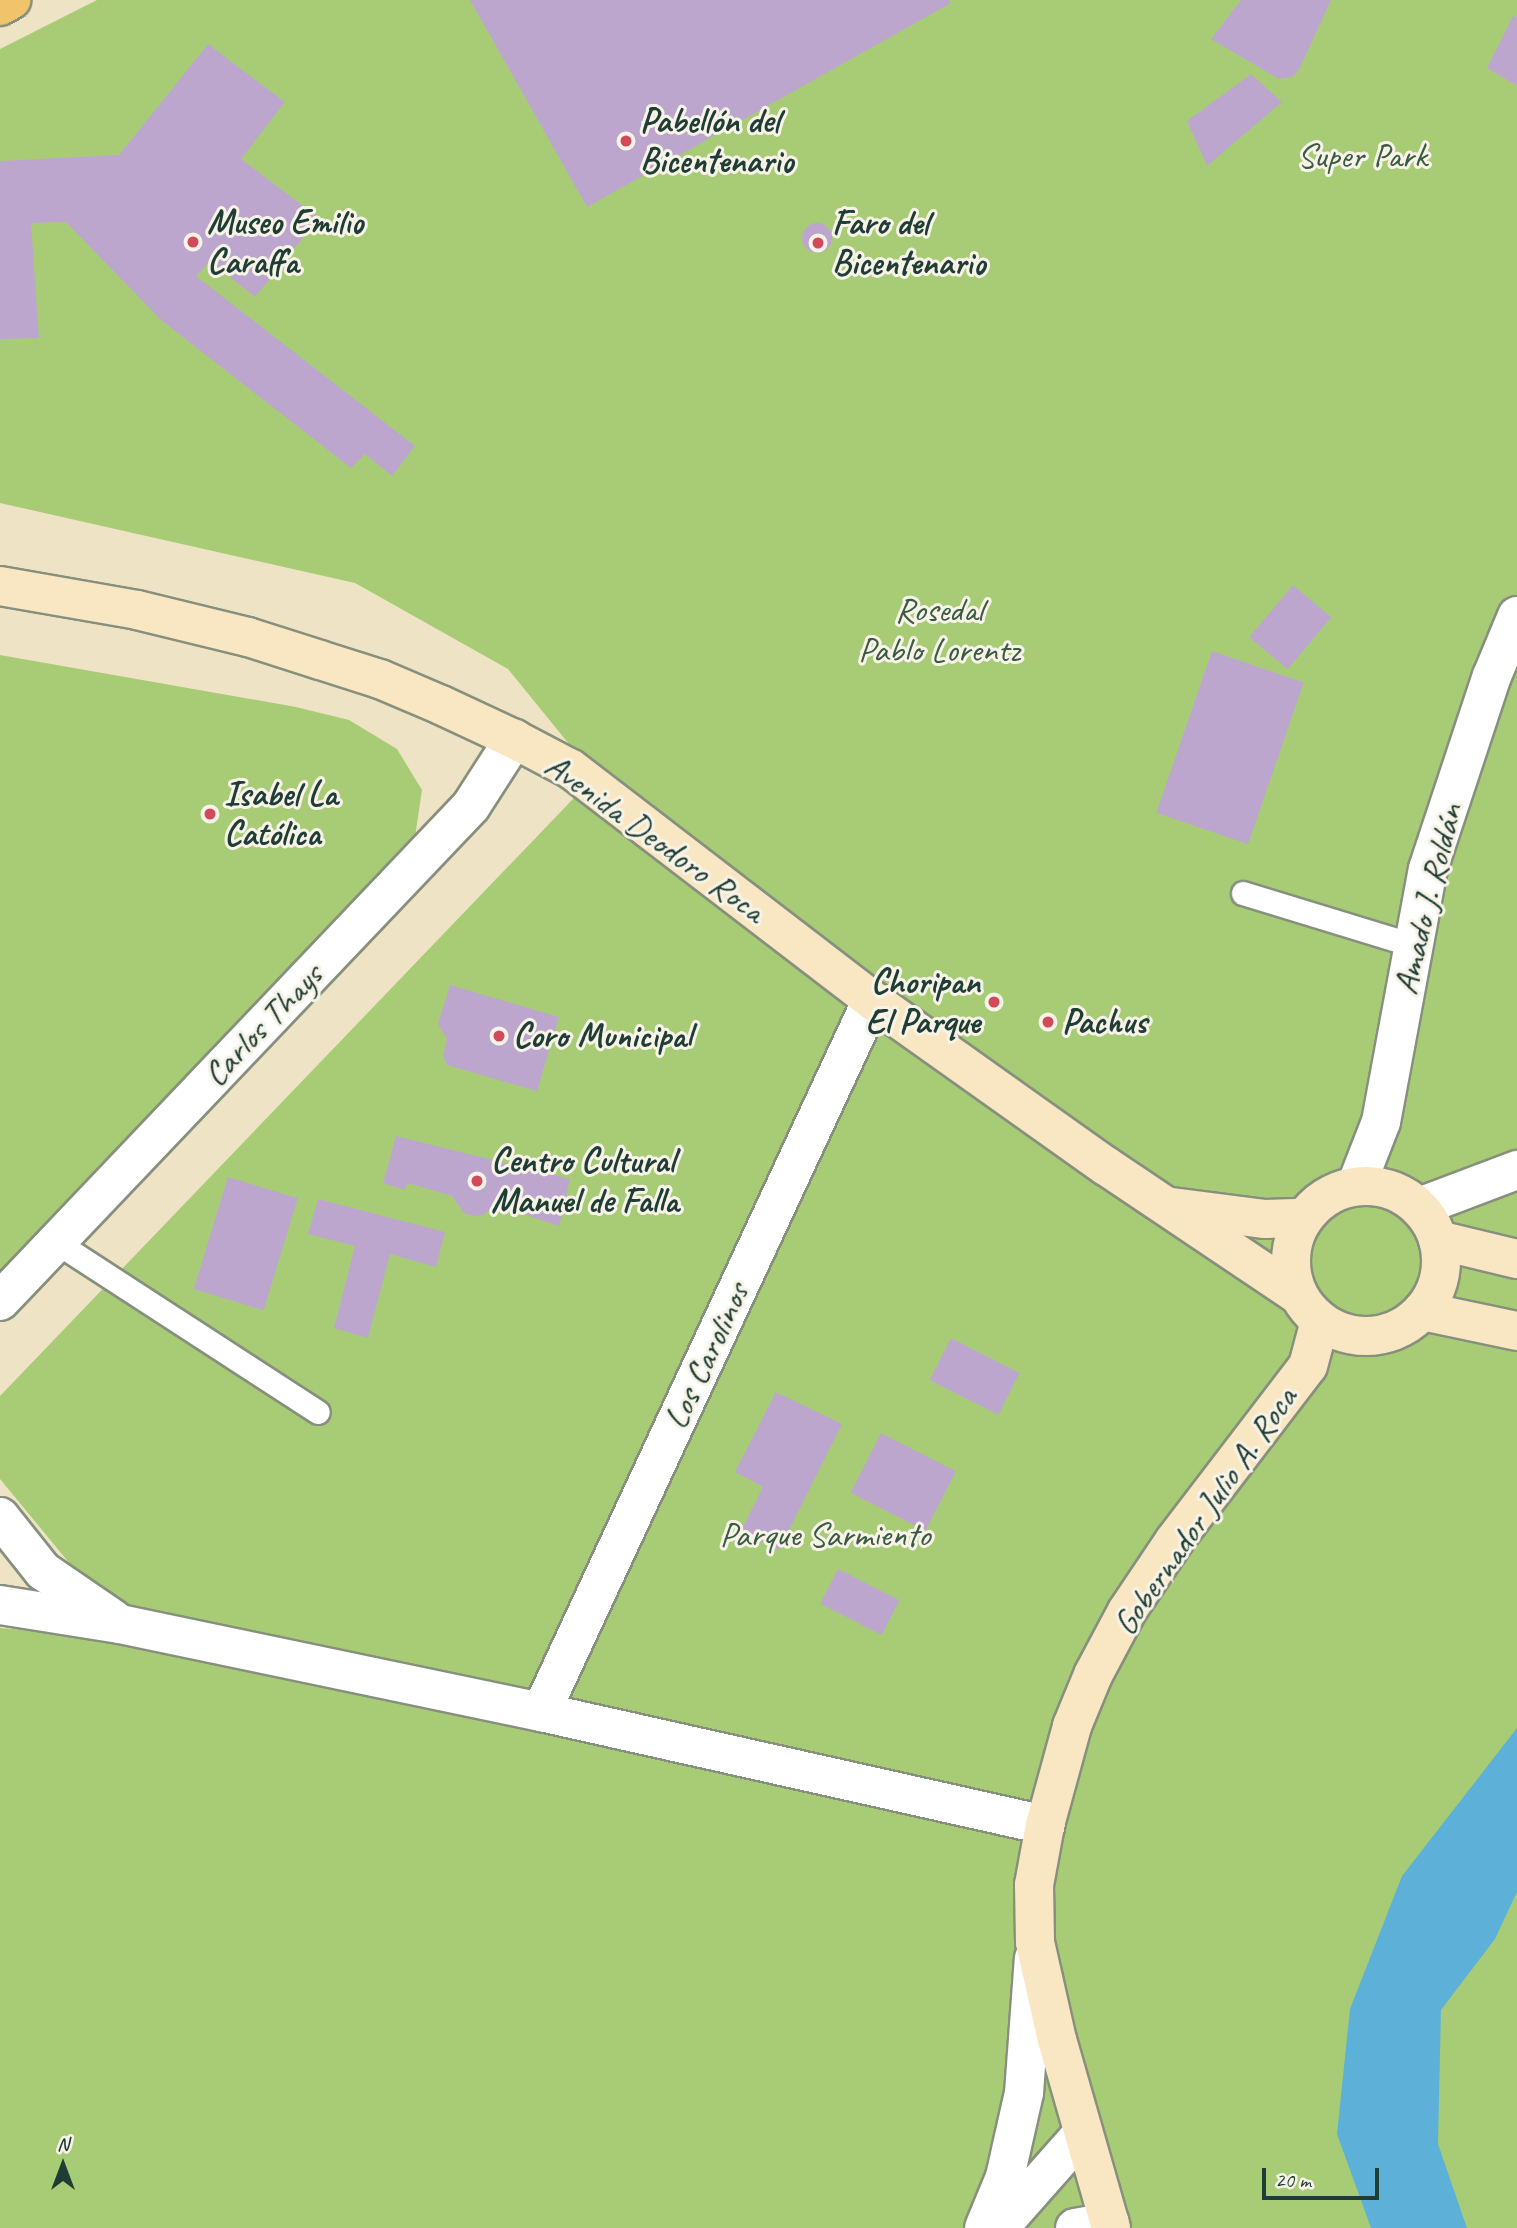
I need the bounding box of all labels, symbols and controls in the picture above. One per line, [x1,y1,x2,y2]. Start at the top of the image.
place label: Pabellón del Bicentenario [640,100,793,182]
marker: Pabellón del Bicentenario [618,133,634,149]
park label: Super Park [1297,135,1427,177]
place label: Museo Emilio Caraffa [207,201,361,283]
place label: Faro del Bicentenario [832,202,985,284]
marker: Museo Emilio Caraffa [185,234,201,250]
marker: Faro del Bicentenario [810,235,826,251]
park label: Rosedal Pablo Lorentz [858,589,1020,671]
street label: Avenida Deodoro Roca [537,745,773,931]
place label: Isabel La Católica [224,773,338,855]
street label: Amado J. Roldán [1384,799,1472,999]
marker: Isabel La Católica [202,806,218,822]
street label: Carlos Thays [194,955,332,1095]
place label: Choripan El Parque [866,961,980,1043]
marker: Choripan El Parque [986,994,1002,1010]
place label: Pachus [1062,1001,1147,1043]
marker: Pachus [1040,1014,1056,1030]
place label: Coro Municipal [513,1015,692,1057]
marker: Coro Municipal [491,1028,507,1044]
place label: Centro Cultural Manuel de Falla [491,1140,679,1222]
marker: Centro Cultural Manuel de Falla [469,1173,485,1189]
street label: Los Carolinos [655,1276,759,1436]
street label: Gobernador Julio A. Roca [1104,1379,1306,1643]
park label: Parque Sarmiento [719,1514,931,1556]
north arrow [28,2130,98,2200]
text: N [57,2132,69,2156]
scale bar [1265,2154,1382,2198]
text: 20 m [1275,2167,1311,2193]

